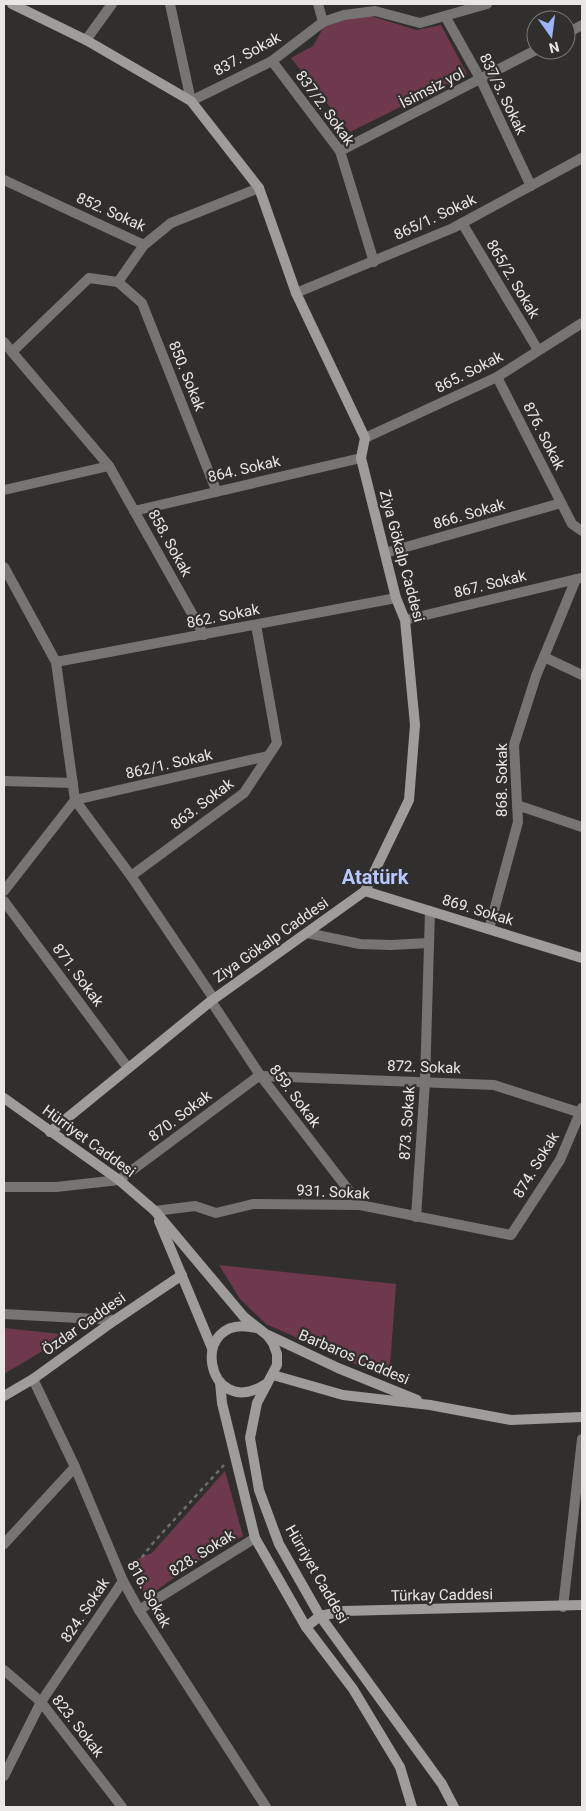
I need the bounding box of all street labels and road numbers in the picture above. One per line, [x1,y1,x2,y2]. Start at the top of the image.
street label: 837. Sokak [210,28,284,80]
street label: 837/3. Sokak [476,50,531,138]
street label: İsimsiz yol [397,64,467,112]
street label: 837/2. Sokak [292,67,358,149]
street label: 852. Sokak [74,189,149,235]
street label: 865/1. Sokak [391,190,479,244]
street label: 865/2. Sokak [483,236,544,322]
street label: 850. Sokak [165,338,209,414]
street label: 865. Sokak [432,347,506,397]
street label: 876. Sokak [519,399,569,473]
street label: 864. Sokak [206,452,282,486]
street label: Ziya Gökalp Caddesi [376,488,428,624]
street label: 866. Sokak [431,495,507,533]
street label: 858. Sokak [144,506,196,580]
street label: 867. Sokak [452,566,528,602]
street label: 862. Sokak [185,600,261,632]
street label: 868. Sokak [493,743,511,817]
street label: 862/1. Sokak [124,745,214,783]
street label: 863. Sokak [167,774,237,833]
street label: 869. Sokak [440,891,516,930]
street label: Ziya Gökalp Caddesi [210,894,332,986]
street label: 871. Sokak [49,940,108,1010]
street label: 872. Sokak [387,1057,462,1077]
street label: 859. Sokak [266,1061,325,1131]
street label: 873. Sokak [395,1085,419,1160]
street label: 870. Sokak [145,1086,215,1145]
street label: Hürriyet Caddesi [39,1101,139,1181]
street label: 874. Sokak [509,1128,563,1201]
street label: 931. Sokak [296,1181,371,1203]
street label: Özdar Caddesi [39,1289,129,1359]
street label: Barbaros Caddesi [296,1326,412,1388]
street label: Hürriyet Caddesi [282,1522,352,1626]
street label: 828. Sokak [166,1526,238,1580]
street label: 816. Sokak [123,1557,175,1631]
street label: 824. Sokak [57,1574,113,1646]
street label: Türkay Caddesi [391,1585,493,1605]
street label: 823. Sokak [48,1691,108,1761]

